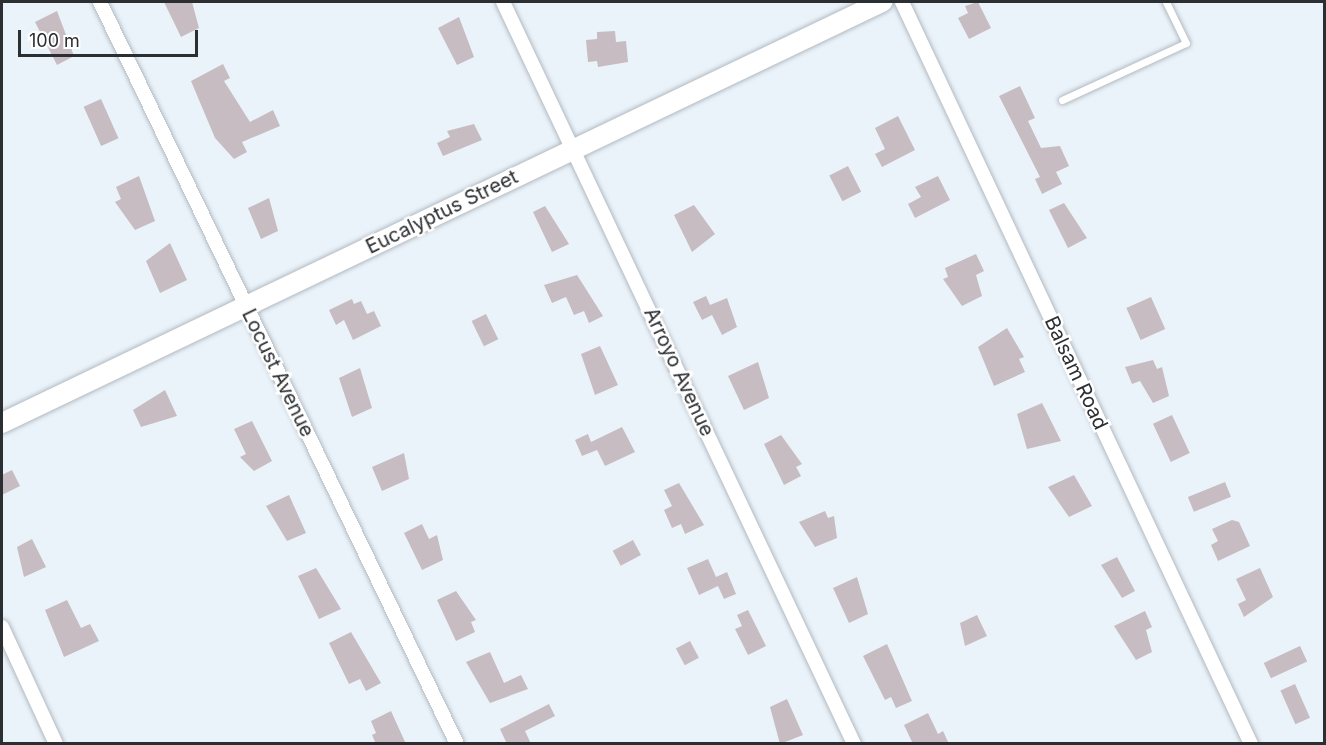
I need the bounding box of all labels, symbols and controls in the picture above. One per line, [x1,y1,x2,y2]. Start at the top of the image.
scale bar [21,18,201,56]
text: 100 m [29,30,80,51]
street label: Eucalyptus Street [362,165,522,259]
street label: Arroyo Avenue [639,304,719,440]
street label: Locust Avenue [237,305,319,441]
street label: Balsam Road [1039,312,1113,434]

